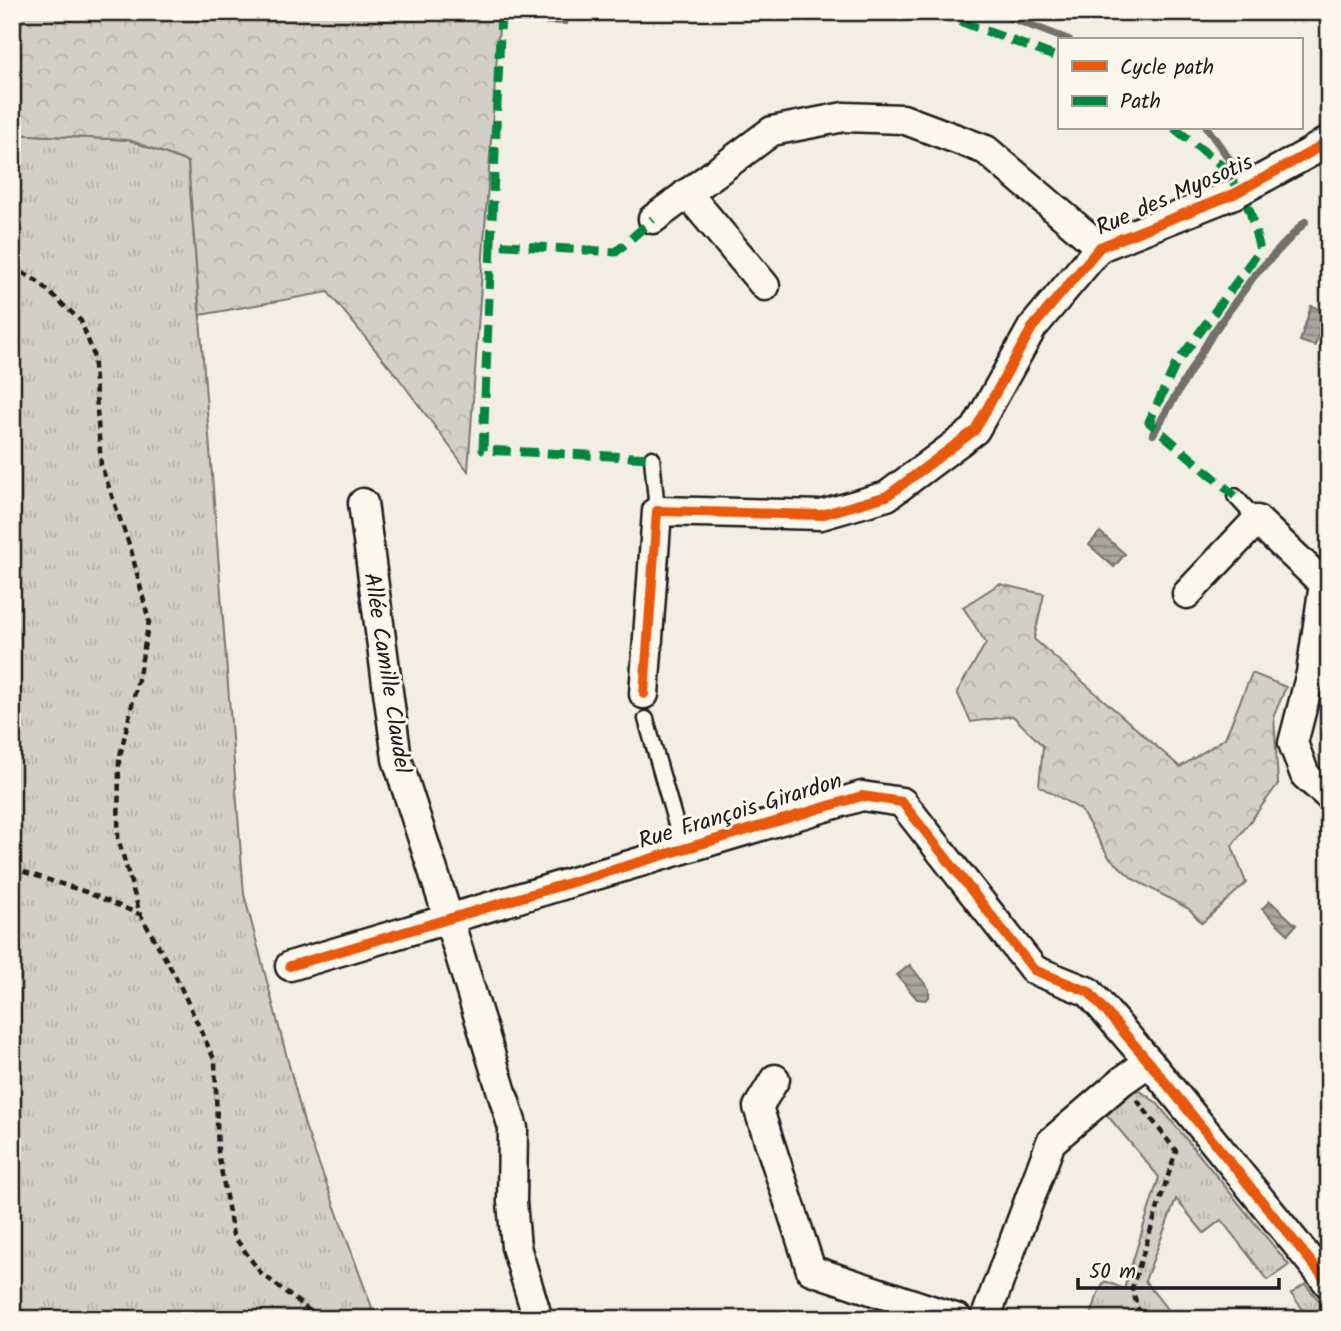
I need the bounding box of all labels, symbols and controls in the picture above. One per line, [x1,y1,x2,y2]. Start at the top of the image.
legend [1058,38,1302,130]
text: Cycle path [1120,52,1214,85]
text: Path [1120,86,1161,119]
street label: Rue des Myosotis [1090,145,1259,247]
street label: Allée Camille Claudel [352,570,420,777]
street label: Rue François Girardon [634,764,847,860]
scale bar [1078,1247,1280,1291]
text: 50 m [1089,1256,1136,1289]

